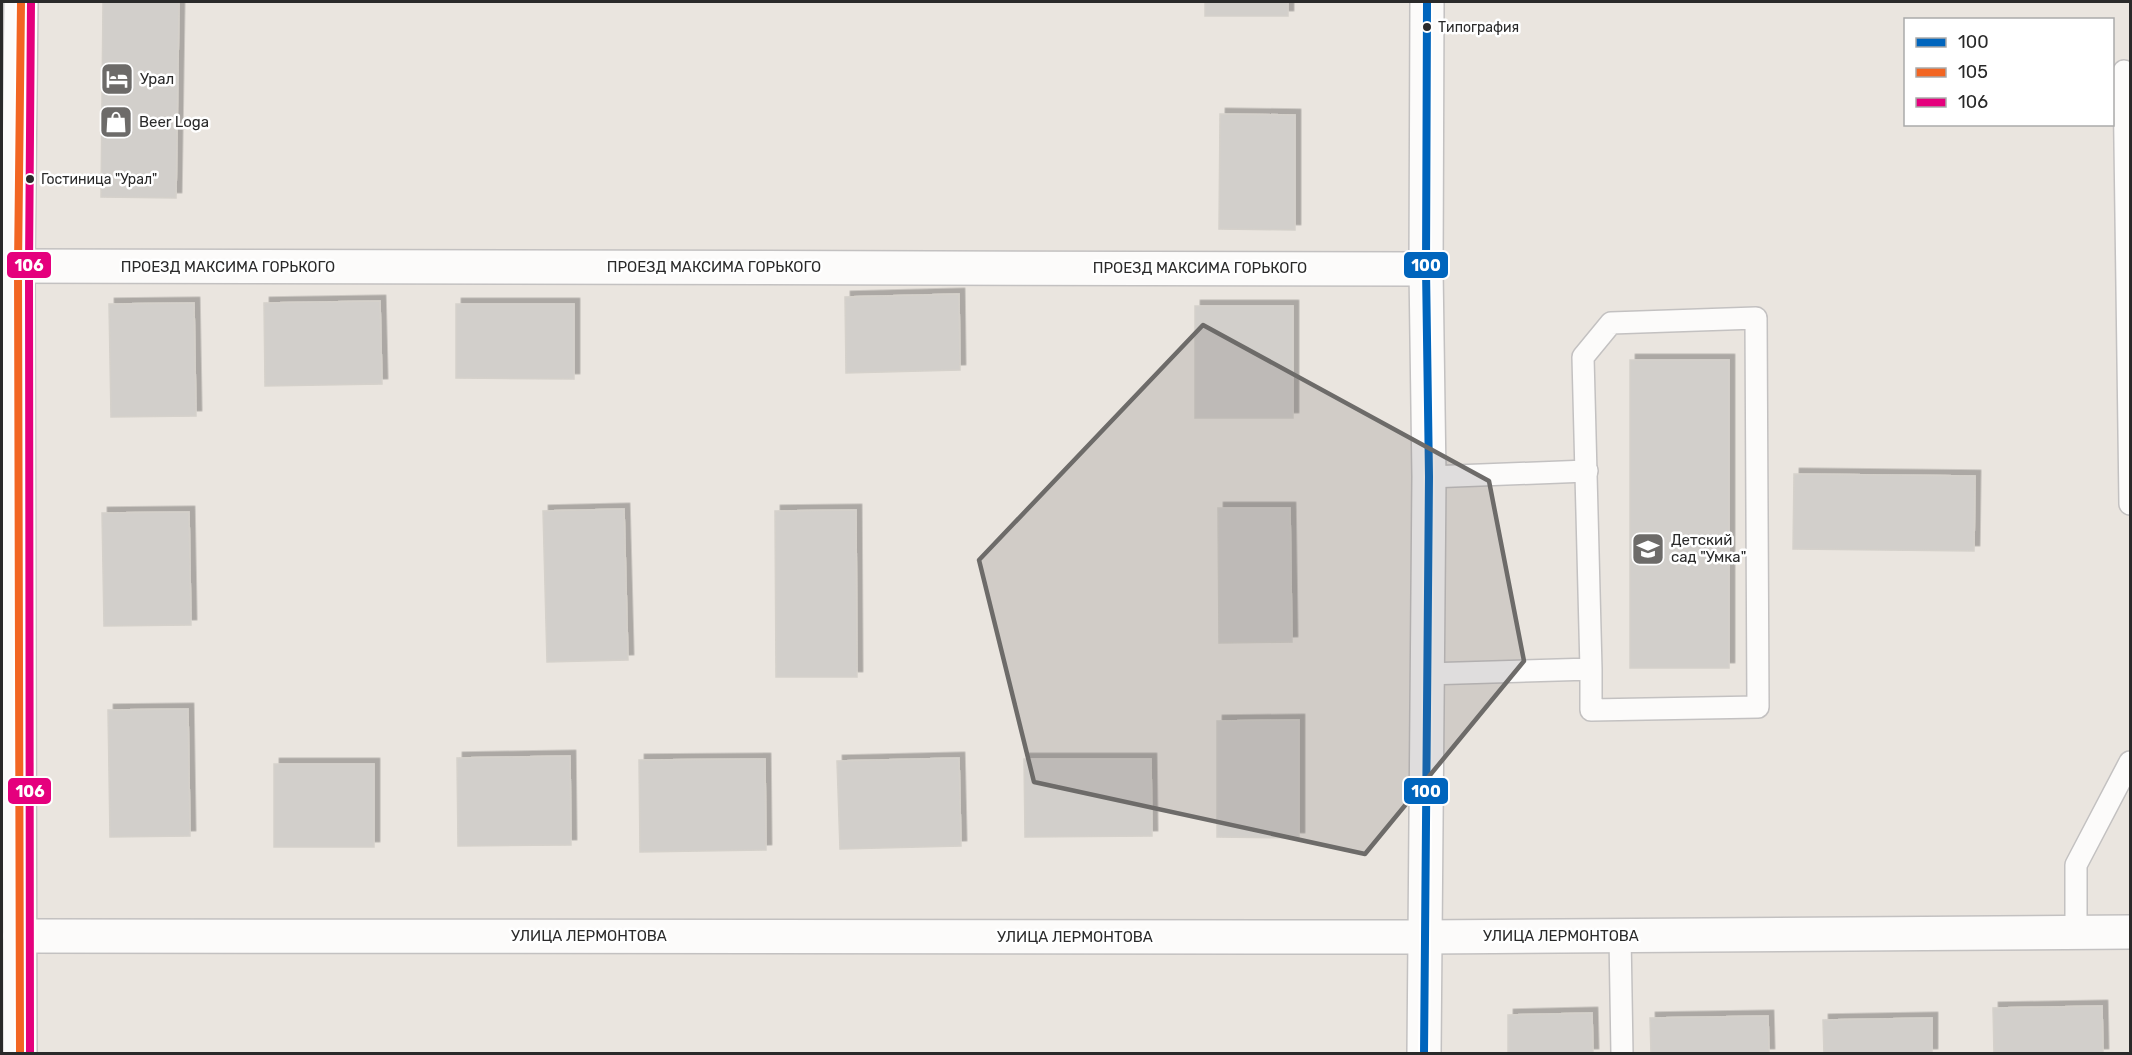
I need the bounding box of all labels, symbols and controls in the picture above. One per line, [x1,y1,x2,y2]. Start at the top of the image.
legend [1904,18,2114,126]
place label: Типография [1438,19,1519,36]
marker: Типография [1421,21,1433,33]
text: 100 [1958,31,1989,53]
hotel icon: Урал [99,61,135,97]
text: 105 [1958,61,1988,83]
place label: Урал [140,70,174,88]
text: 106 [1958,91,1988,113]
shop icon: Beer Loga [98,104,134,140]
place label: Beer Loga [139,113,209,131]
place label: Гостиница "Урал" [41,171,157,188]
marker: Гостиница "Урал" [24,173,36,185]
line badge: 106 [6,251,52,279]
line badge: 100 [1403,251,1449,279]
text: 106 [14,256,44,275]
text: 100 [1411,256,1441,275]
street label: ПРОЕЗД МАКСИМА ГОРЬКОГО [121,258,335,276]
street label: ПРОЕЗД МАКСИМА ГОРЬКОГО [607,258,821,276]
street label: ПРОЕЗД МАКСИМА ГОРЬКОГО [1093,259,1307,277]
school or university icon: Детский сад "Умка" [1630,531,1666,567]
place label: Детский сад "Умка" [1671,531,1746,566]
line badge: 106 [7,777,52,805]
line badge: 100 [1403,777,1449,805]
text: 106 [15,782,45,801]
text: 100 [1411,782,1441,801]
street label: УЛИЦА ЛЕРМОНТОВА [511,927,667,945]
street label: УЛИЦА ЛЕРМОНТОВА [1483,927,1639,945]
street label: УЛИЦА ЛЕРМОНТОВА [997,928,1153,946]

